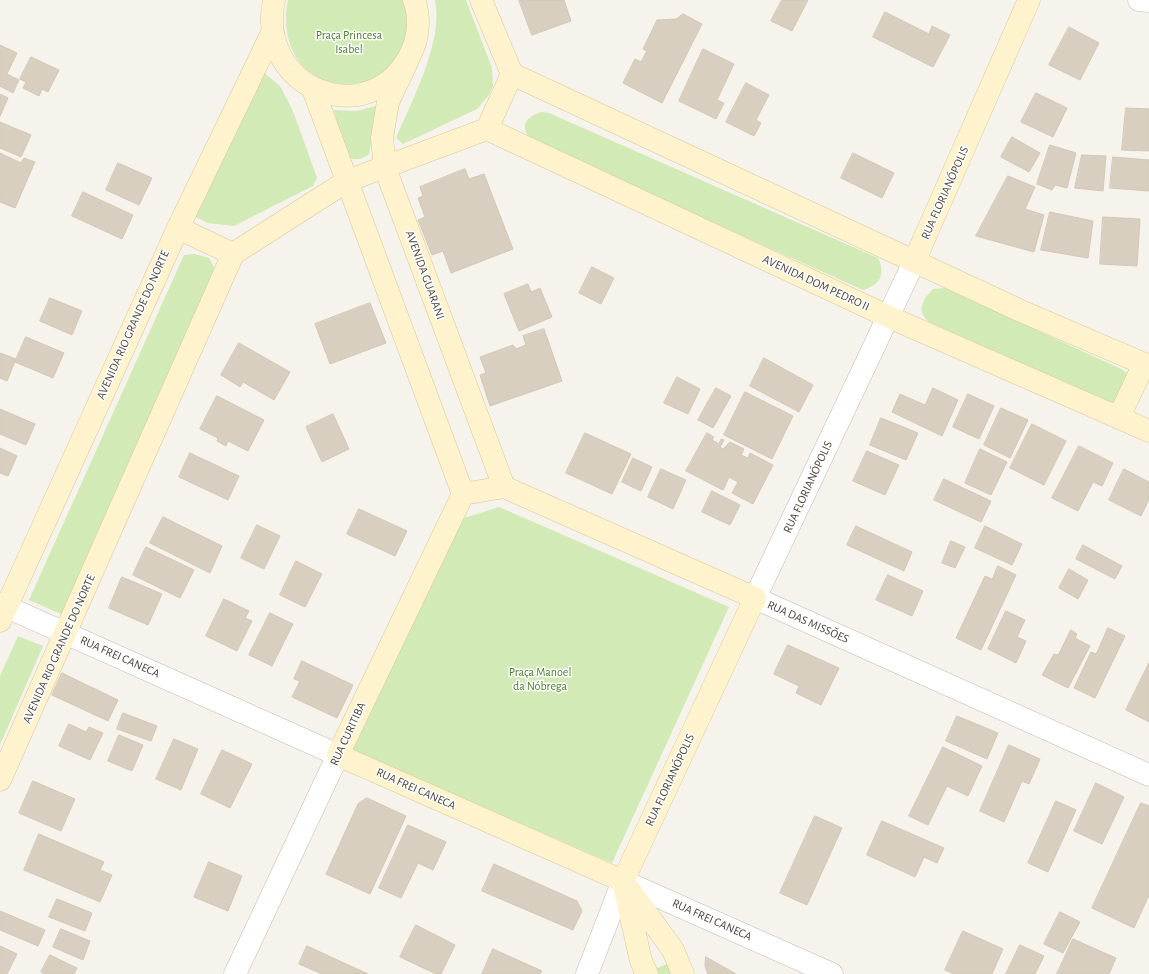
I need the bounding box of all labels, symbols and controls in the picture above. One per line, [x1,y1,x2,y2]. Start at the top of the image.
park label: Praça Princesa Isabel [316,28,382,56]
street label: RUA FLORIANÓPOLIS [918,144,972,242]
street label: AVENIDA GUARANI [402,229,448,321]
street label: AVENIDA RIO GRANDE DO NORTE [94,248,172,402]
street label: AVENIDA DOM PEDRO II [760,252,872,314]
street label: RUA FLORIANÓPOLIS [780,439,836,535]
street label: AVENIDA RIO GRANDE DO NORTE [20,572,98,726]
street label: RUA DAS MISSÕES [765,598,851,646]
street label: RUA FREI CANECA [78,633,162,681]
park label: Praça Manoel da Nóbrega [509,665,571,693]
street label: RUA CURITIBA [327,700,369,768]
street label: RUA FLORIANÓPOLIS [642,732,698,828]
street label: RUA FREI CANECA [374,765,458,813]
street label: RUA FREI CANECA [670,896,754,944]

